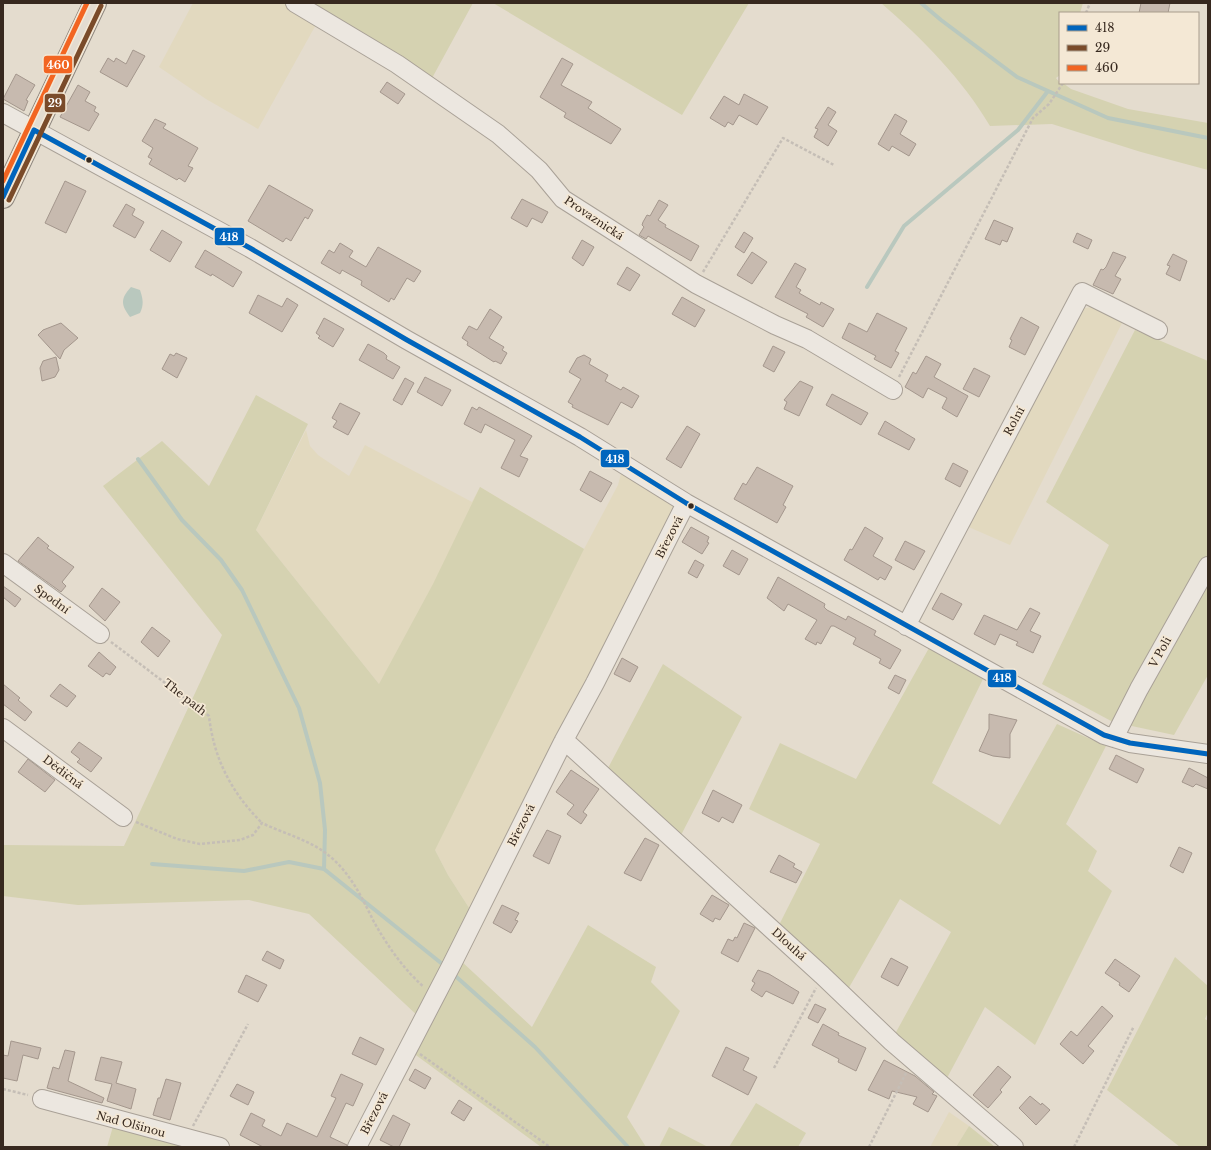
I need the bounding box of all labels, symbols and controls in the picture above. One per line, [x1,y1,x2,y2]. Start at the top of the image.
legend [1059,12,1199,84]
text: 418 [1095,20,1115,35]
text: 29 [1095,40,1110,55]
line badge: 460 [43,55,73,74]
text: 460 [46,58,70,72]
text: 460 [1095,60,1118,75]
line badge: 29 [44,93,66,113]
text: 29 [48,96,62,110]
unlabelled marker [84,155,94,165]
street label: Provaznická [562,193,627,243]
line badge: 418 [214,227,245,246]
text: 418 [219,230,239,244]
street label: Rolní [1001,404,1027,438]
line badge: 418 [600,449,630,468]
text: 418 [605,452,625,466]
unlabelled marker [686,501,696,511]
street label: Březová [652,513,686,561]
street label: Spodní [32,581,73,617]
street label: V Poli [1145,634,1174,671]
line badge: 418 [987,669,1017,688]
text: 418 [992,671,1012,685]
street label: The path [161,676,210,719]
street label: Dědičná [40,752,87,792]
street label: Březová [504,801,538,849]
street label: Dlouhá [769,925,810,964]
street label: Březová [357,1089,391,1137]
street label: Nad Olšinou [95,1108,168,1140]

